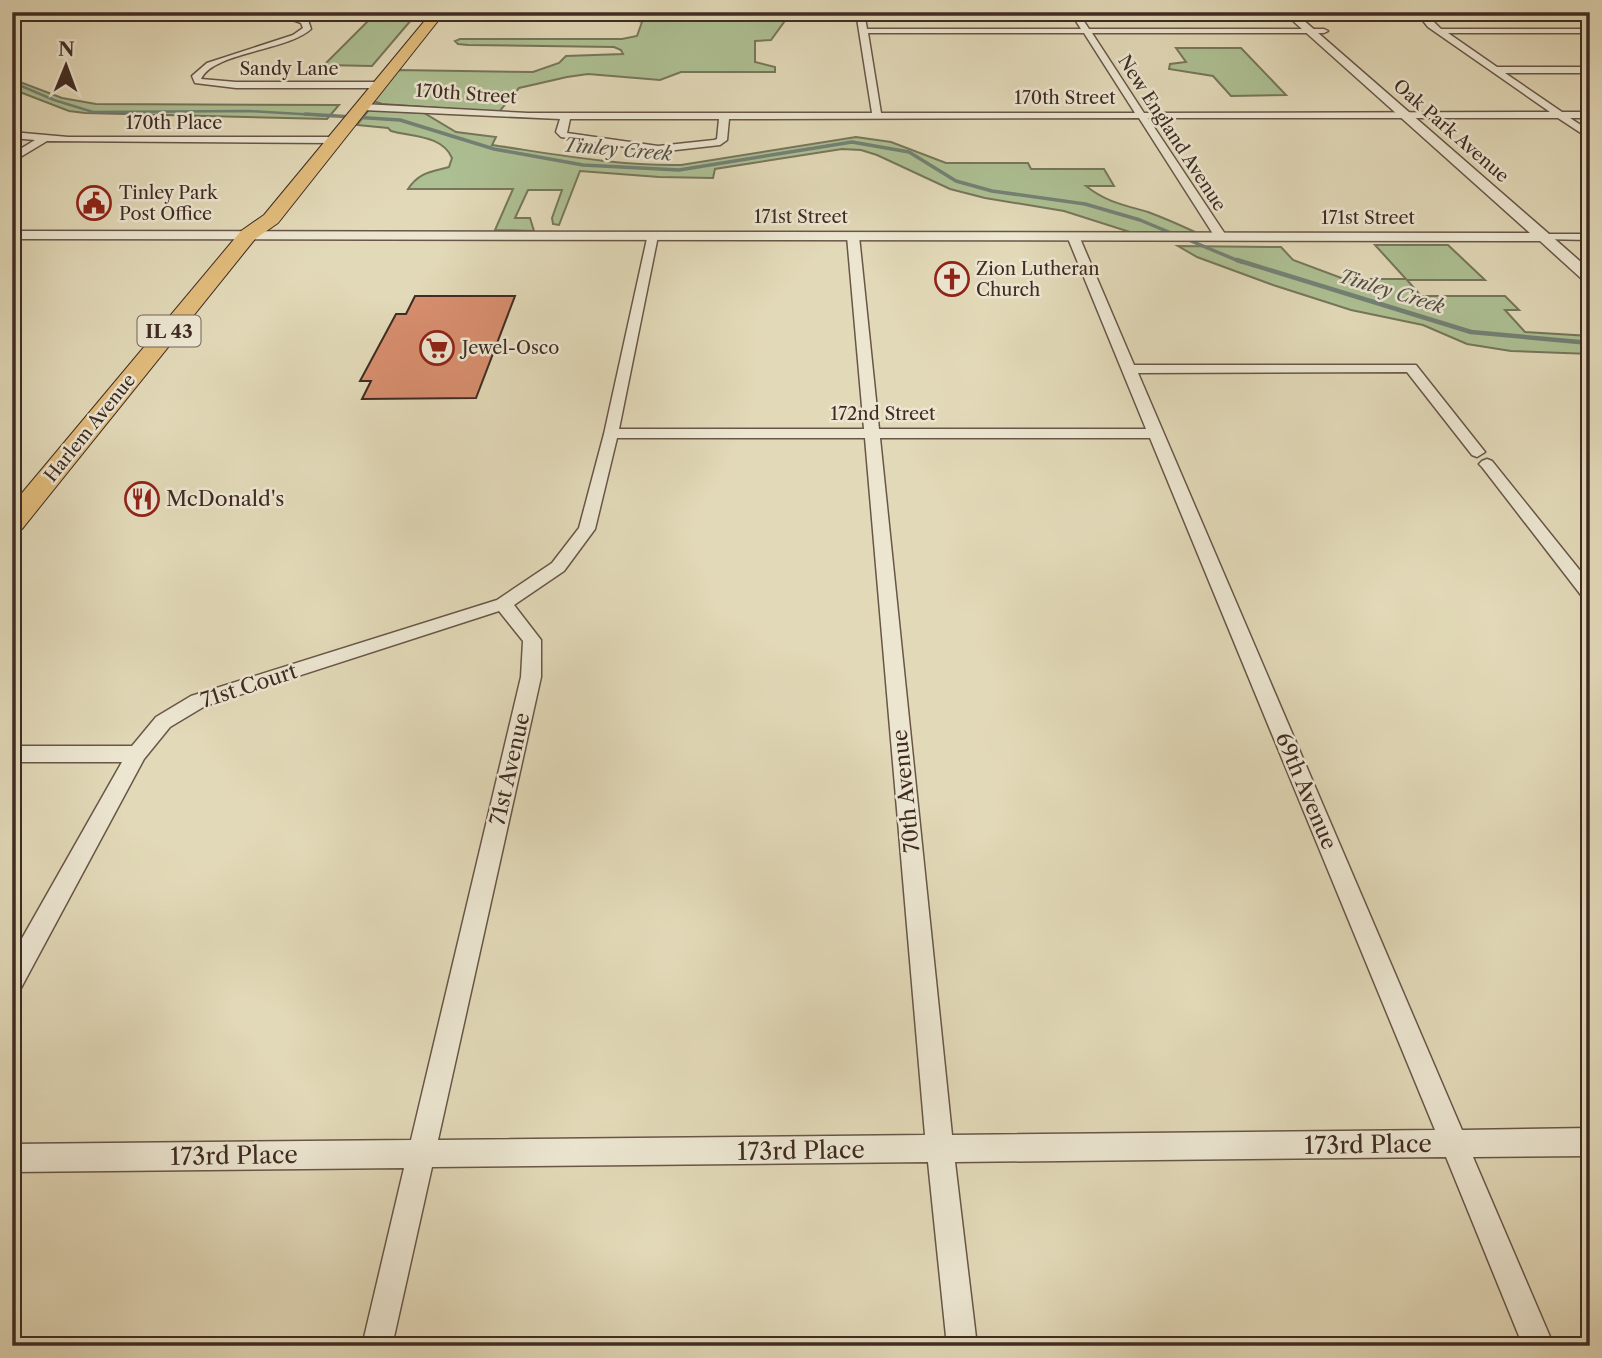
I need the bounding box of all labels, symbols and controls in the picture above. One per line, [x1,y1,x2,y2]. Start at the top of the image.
north arrow [32,32,102,102]
text: N [58,38,75,61]
street label: New England Avenue [1113,51,1231,215]
street label: Sandy Lane [239,58,339,80]
street label: Oak Park Avenue [1389,75,1513,187]
street label: 170th Street [415,79,518,109]
street label: 170th Street [1014,87,1116,109]
street label: 170th Place [126,112,222,134]
water label: Tinley Creek [563,133,673,166]
place label: Tinley Park Post Office [119,182,219,225]
public building icon: Tinley Park Post Office [75,184,113,222]
street label: 171st Street [754,206,849,228]
street label: 171st Street [1321,207,1416,229]
place label: Zion Lutheran Church [976,258,1100,301]
church icon: Zion Lutheran Church [933,260,971,298]
water label: Tinley Creek [1336,265,1447,318]
road number: IL 43 [138,316,200,346]
supermarket icon: Jewel-Osco [418,329,456,367]
place label: Jewel-Osco [459,337,559,359]
street label: Harlem Avenue [40,370,140,486]
street label: 172nd Street [831,403,936,425]
restaurant icon: McDonald's [123,480,161,518]
place label: McDonald's [166,486,284,511]
street label: 71st Court [198,658,301,713]
street label: 71st Avenue [484,710,535,828]
street label: 70th Avenue [887,728,924,854]
street label: 69th Avenue [1271,729,1342,853]
street label: 173rd Place [1304,1129,1432,1160]
street label: 173rd Place [737,1135,865,1166]
street label: 173rd Place [170,1140,298,1171]

